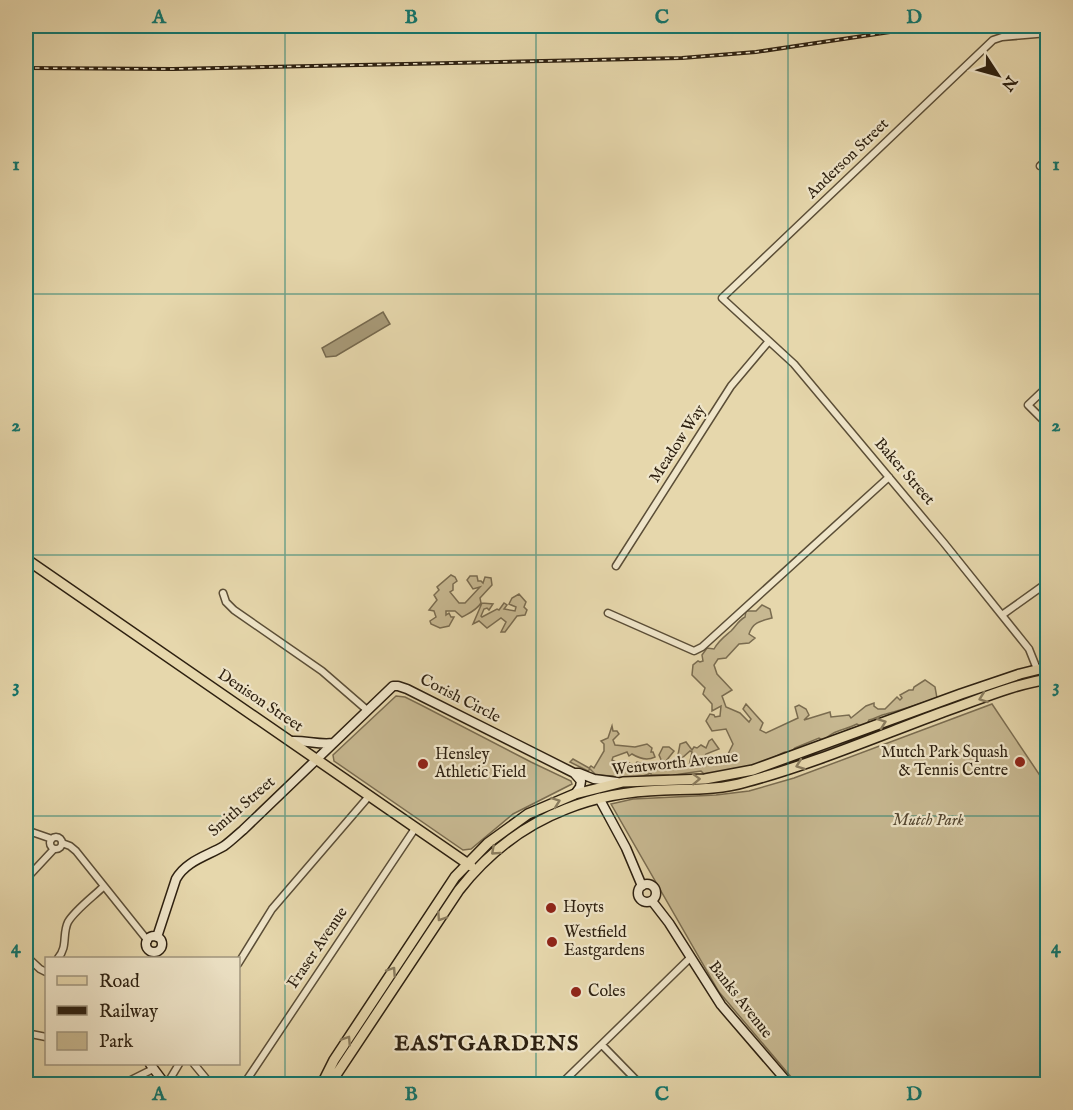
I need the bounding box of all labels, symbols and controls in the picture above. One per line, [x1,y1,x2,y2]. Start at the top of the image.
text: A [151,5,167,30]
text: B [404,5,418,30]
text: C [655,5,669,30]
text: D [906,5,922,30]
north arrow [968,45,1028,105]
text: N [996,70,1021,94]
street label: Anderson Street [802,114,894,204]
text: 1 [12,152,20,177]
text: 1 [1052,152,1060,177]
street label: Meadow Way [645,401,711,487]
text: 2 [11,413,21,438]
text: 2 [1051,413,1061,438]
street label: Baker Street [869,434,939,510]
street label: Denison Street [213,665,307,737]
street label: Corish Circle [416,670,504,728]
text: 3 [12,674,20,699]
text: 3 [1052,674,1060,699]
one-way arrow [978,690,989,703]
one-way arrow [876,718,887,731]
place label: Mutch Park Squash & Tennis Centre [881,743,1008,781]
place label: Hensley Athletic Field [434,745,527,783]
street label: Wentworth Avenue [611,747,739,781]
marker: Mutch Park Squash & Tennis Centre [1013,755,1027,769]
marker: Hensley Athletic Field [416,757,430,771]
one-way arrow [795,758,806,771]
street label: Smith Street [204,772,280,841]
one-way arrow [692,772,701,785]
one-way arrow [550,796,561,809]
park label: Mutch Park [892,811,964,831]
one-way arrow [491,844,502,855]
place label: Hoyts [563,898,604,918]
marker: Hoyts [544,901,558,915]
street label: Fraser Avenue [283,903,353,993]
one-way arrow [437,911,448,922]
place label: Westfield Eastgardens [564,923,645,961]
text: 4 [11,935,22,960]
marker: Westfield Eastgardens [545,935,559,949]
text: 4 [1051,935,1062,960]
legend [45,957,240,1065]
street label: Banks Avenue [704,957,776,1043]
one-way arrow [385,967,396,978]
text: Road [99,971,140,994]
place label: Coles [588,982,626,1002]
marker: Coles [569,985,583,999]
text: Railway [99,1001,158,1024]
district label: EASTGARDENS [394,1030,580,1058]
text: Park [99,1031,134,1054]
one-way arrow [339,1036,351,1046]
text: A [151,1082,167,1107]
text: B [404,1082,418,1107]
text: C [655,1082,669,1107]
text: D [906,1082,922,1107]

